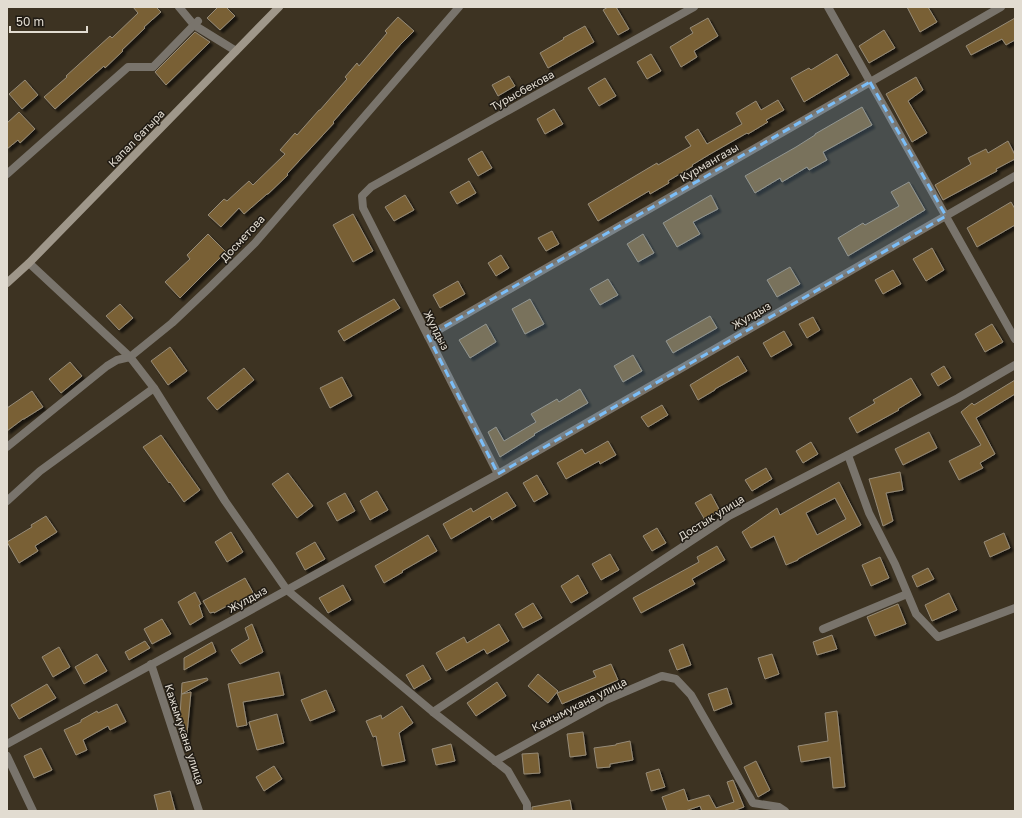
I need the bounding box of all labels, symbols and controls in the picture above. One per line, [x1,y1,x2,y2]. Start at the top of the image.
scale bar [10,8,87,34]
text: 50 m [16,14,44,29]
street label: Турысбекова [488,67,556,113]
street label: Капал батыра [105,107,167,169]
street label: Курмангазы [677,140,741,184]
street label: Досметова [217,212,267,264]
street label: Жулдыз [729,299,773,331]
street label: Жулдыз [421,308,453,352]
street label: Достык улица [676,492,746,542]
street label: Жулдыз [225,583,269,615]
street label: Кажымукана улица [529,674,629,734]
street label: Кажымукана улица [163,682,207,786]

